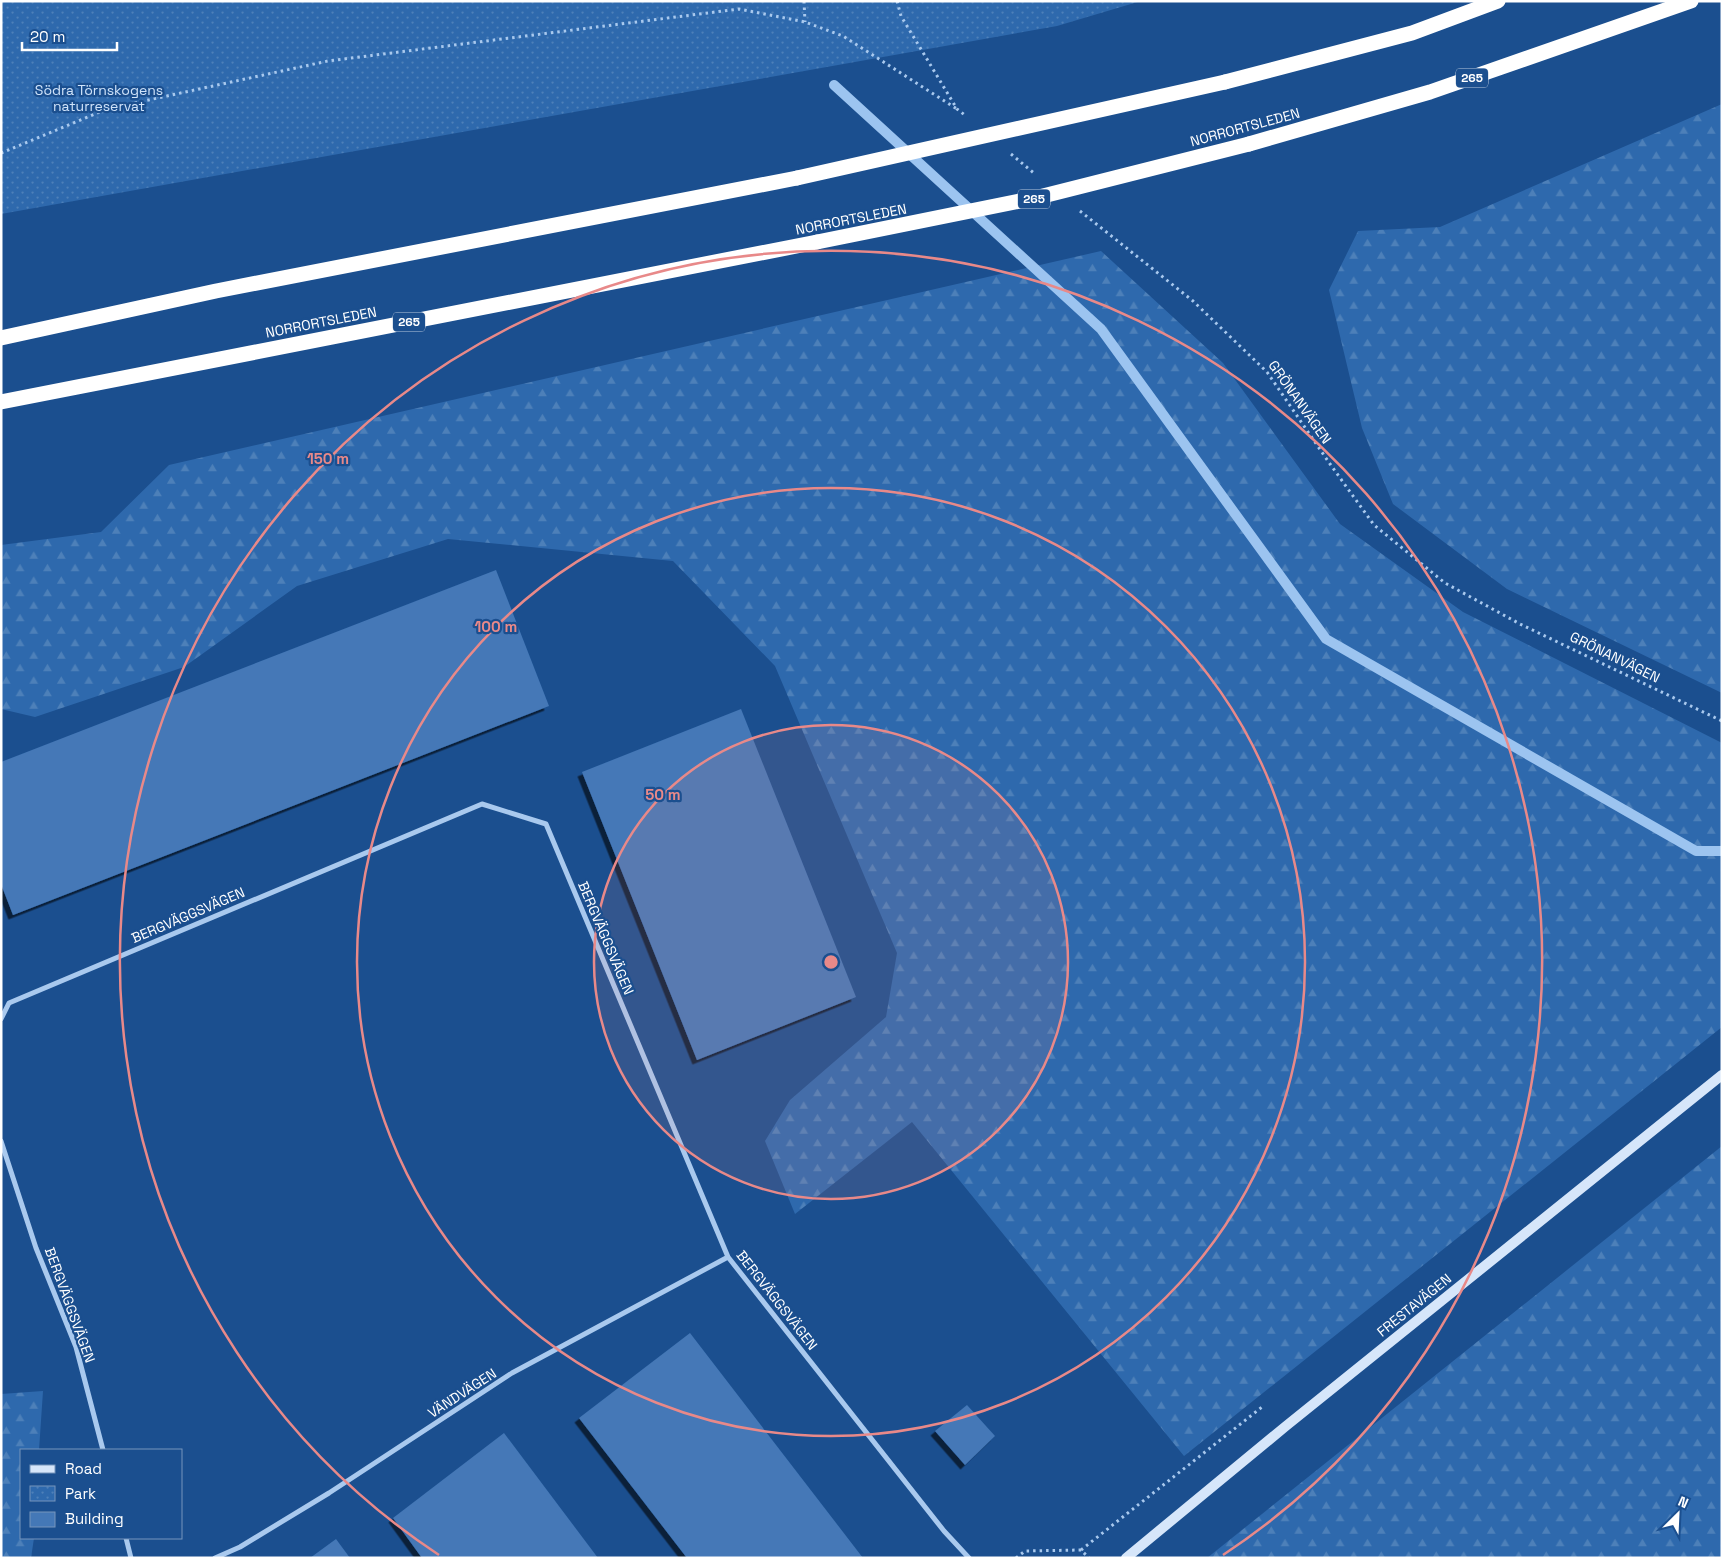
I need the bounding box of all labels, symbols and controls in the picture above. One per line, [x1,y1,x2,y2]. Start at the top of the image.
scale bar [22,20,118,52]
text: 20 m [30,27,65,46]
road number: 265 [1456,68,1488,88]
park label: Södra Törnskogens naturreservat [35,81,163,115]
street label: NORRORTSLEDEN [1188,104,1302,150]
road number: 265 [1018,190,1050,208]
street label: NORRORTSLEDEN [794,199,908,239]
street label: NORRORTSLEDEN [264,302,378,342]
road number: 265 [393,313,425,332]
street label: GRÖNANVÄGEN [1265,357,1335,447]
text: 150 m [307,449,349,468]
text: 100 m [475,617,517,636]
street label: GRÖNANVÄGEN [1567,627,1663,687]
text: 50 m [645,785,681,804]
street label: BERGVÄGGSVÄGEN [574,879,638,997]
street label: BERGVÄGGSVÄGEN [129,883,247,947]
centre of rings [822,953,840,971]
street label: BERGVÄGGSVÄGEN [41,1245,99,1365]
street label: BERGVÄGGSVÄGEN [732,1247,822,1353]
street label: FRESTAVÄGEN [1373,1269,1455,1341]
street label: VÄNDVÄGEN [424,1364,500,1422]
legend [20,1449,182,1539]
text: Road [65,1459,102,1478]
text: Park [65,1484,96,1503]
north arrow [1653,1489,1703,1539]
text: N [1675,1492,1691,1512]
text: Building [65,1509,124,1528]

